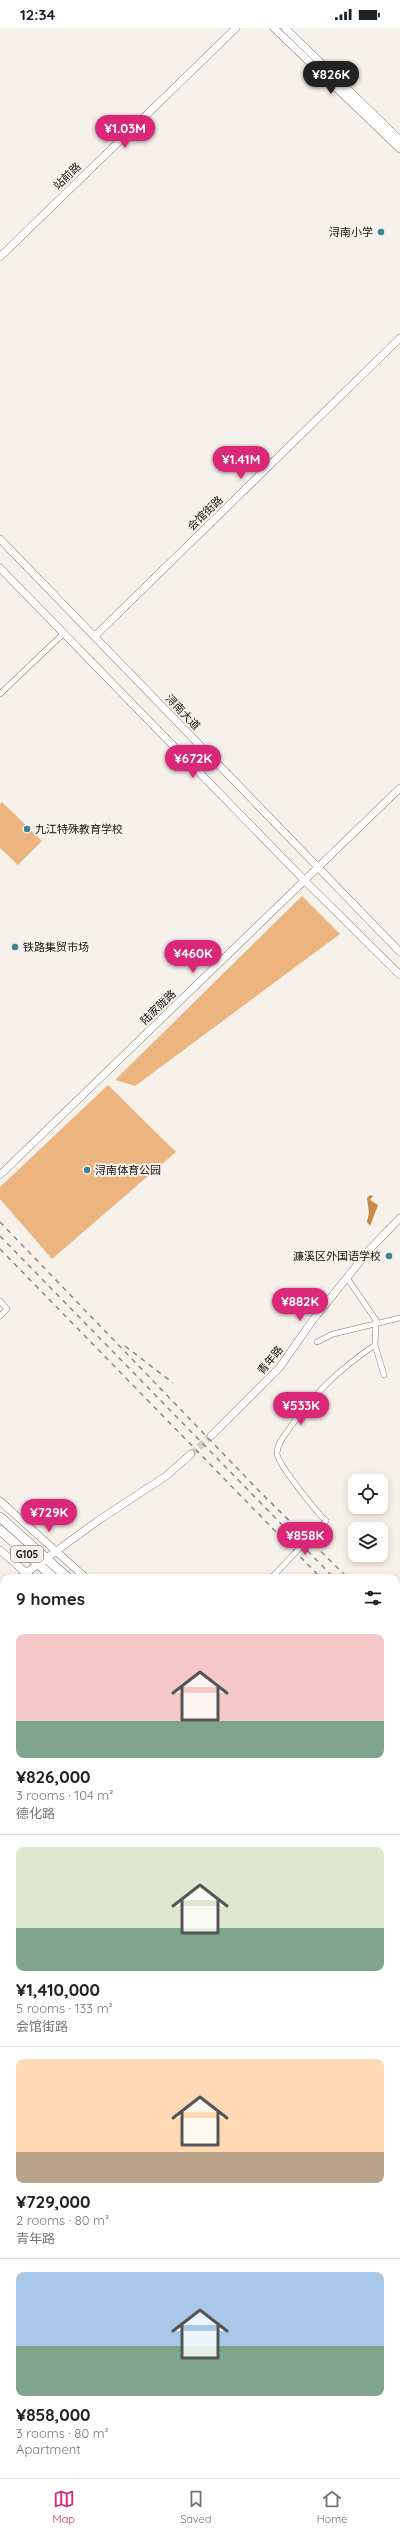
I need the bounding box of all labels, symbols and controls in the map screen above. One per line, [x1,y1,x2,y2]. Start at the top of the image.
text: 12:34 [20,5,55,24]
pin: ¥826K [303,61,359,95]
text: ¥826K [312,66,350,82]
pin: ¥1.03M [92,115,158,149]
text: ¥1.03M [104,120,146,136]
street label: 站前路 [50,160,84,192]
place label: 浔南小学 [329,225,373,239]
marker: 浔南小学 [376,227,386,237]
pin: ¥1.41M [208,446,274,480]
text: ¥1.41M [222,451,260,467]
street label: 会馆街路 [184,493,226,533]
street label: 浔南大道 [163,691,203,733]
pin: ¥672K [165,745,221,779]
text: ¥672K [174,750,212,766]
place label: 九江特殊教育学校 [35,822,123,836]
marker: 九江特殊教育学校 [22,824,32,834]
place label: 铁路集贸市场 [23,940,89,954]
pin: ¥460K [165,940,221,974]
marker: 铁路集贸市场 [10,942,20,952]
text: ¥460K [173,945,213,961]
street label: 陆家陇路 [137,987,179,1027]
place label: 浔南体育公园 [95,1163,161,1177]
marker: 浔南体育公园 [82,1165,92,1175]
place label: 濂溪区外国语学校 [293,1249,381,1263]
marker: 濂溪区外国语学校 [384,1251,394,1261]
pin: ¥882K [272,1288,328,1322]
text: ¥882K [281,1293,319,1309]
street label: 青年路 [254,1343,286,1377]
pin: ¥533K [273,1392,329,1426]
text: ¥533K [282,1397,320,1413]
map controls [348,1474,388,1562]
button: locate [348,1474,388,1514]
pin: ¥729K [21,1499,77,1533]
text: ¥729K [30,1504,68,1520]
pin: ¥858K [277,1522,333,1556]
button: layers [348,1522,388,1562]
text: ¥858K [286,1527,324,1543]
road number: G105 [11,1546,43,1562]
icon: filters [362,1587,384,1609]
text: 9 homes [16,1588,85,1609]
icon: home [164,1660,236,1732]
text: ¥826,000 [16,1766,91,1787]
text: 3 rooms · 104 m² [16,1787,113,1803]
text: 德化路 [16,1805,55,1821]
icon: home [164,1873,236,1945]
text: ¥1,410,000 [16,1979,100,2000]
text: 5 rooms · 133 m² [16,2000,113,2016]
text: 会馆街路 [16,2018,68,2034]
icon: home [164,2085,236,2157]
text: ¥729,000 [16,2191,90,2212]
text: 2 rooms · 80 m² [16,2212,109,2228]
text: 青年路 [16,2230,55,2246]
icon: home [164,2298,236,2370]
text: ¥858,000 [16,2404,91,2425]
text: 3 rooms · 80 m² [16,2425,109,2441]
text: Apartment [16,2441,81,2457]
tab: Map [53,2488,75,2526]
tab: Saved [180,2488,212,2526]
tab: Home [317,2488,347,2526]

